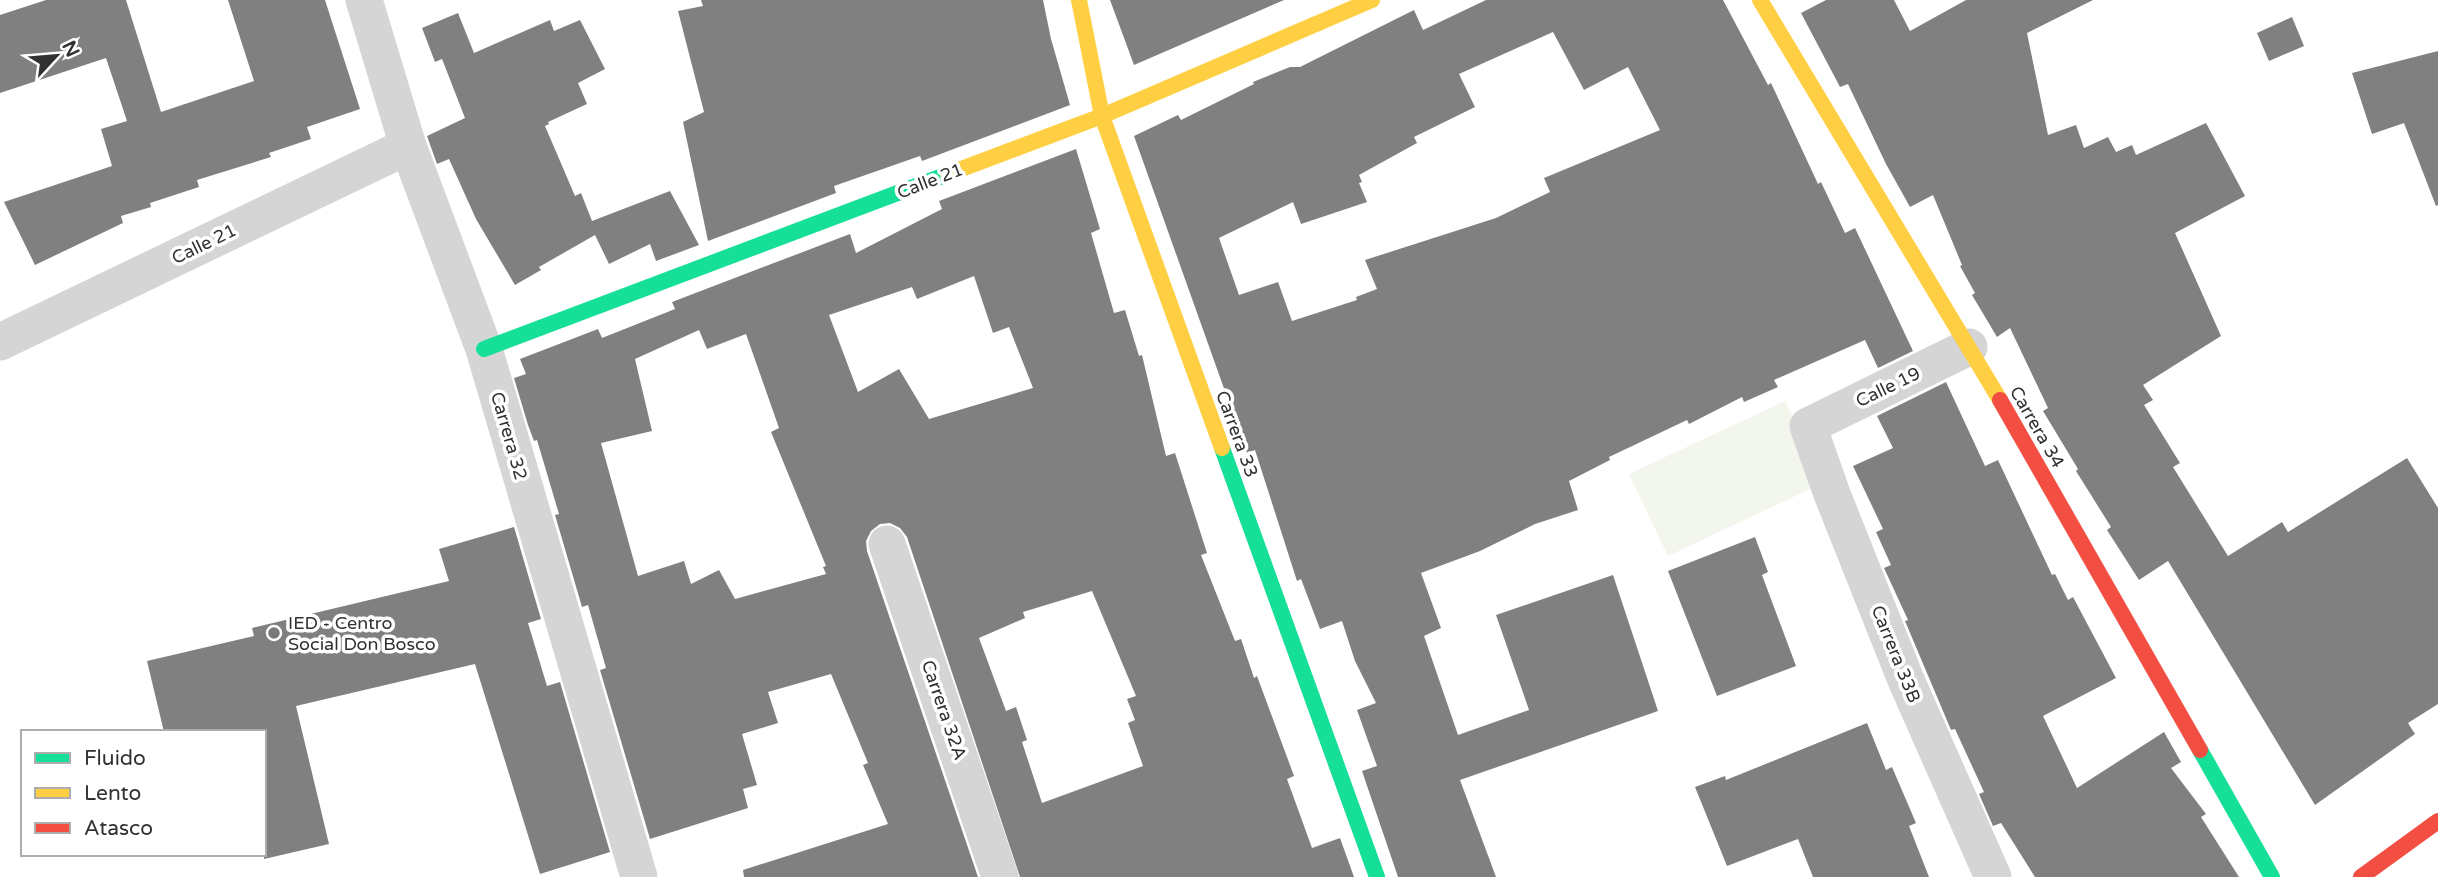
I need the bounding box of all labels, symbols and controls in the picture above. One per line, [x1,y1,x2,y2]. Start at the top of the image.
north arrow [21,21,91,91]
text: N [57,37,84,61]
street label: Calle 21 [894,158,966,204]
street label: Calle 21 [168,219,240,269]
street label: Calle 19 [1852,362,1924,412]
street label: Carrera 34 [2005,382,2069,472]
street label: Carrera 33 [1211,388,1263,480]
street label: Carrera 32 [486,389,532,483]
street label: Carrera 33B [1866,602,1926,706]
place label: IED - Centro Social Don Bosco [288,612,436,655]
marker: IED - Centro Social Don Bosco [266,625,282,641]
street label: Carrera 32A [917,657,971,763]
legend [21,730,266,856]
text: Fluido [84,746,146,771]
text: Lento [84,781,141,806]
text: Atasco [84,816,153,841]

